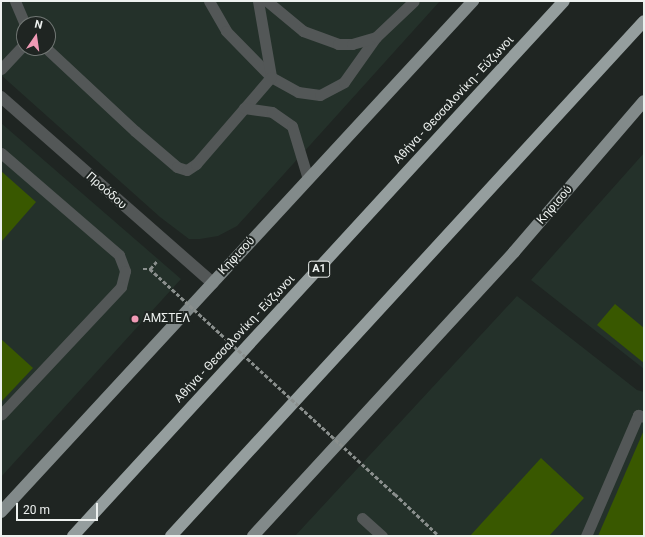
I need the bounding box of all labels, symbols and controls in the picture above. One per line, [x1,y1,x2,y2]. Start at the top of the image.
north arrow [16,16,56,56]
text: N [33,18,44,32]
street label: Αθήνα - Θεσσαλονίκη - Εύζωνοι [391,33,517,167]
street label: Προόδου [83,169,129,213]
street label: Κηφισού [534,183,576,227]
street label: Κηφισού [216,234,258,278]
road number: Α1 [308,260,330,278]
street label: Αθήνα - Θεσσαλονίκη - Εύζωνοι [172,272,298,406]
place label: ΑΜΣΤΕΛ [143,312,190,326]
marker: ΑΜΣΤΕΛ [130,314,140,324]
scale bar [18,495,100,521]
text: 20 m [23,503,50,517]

